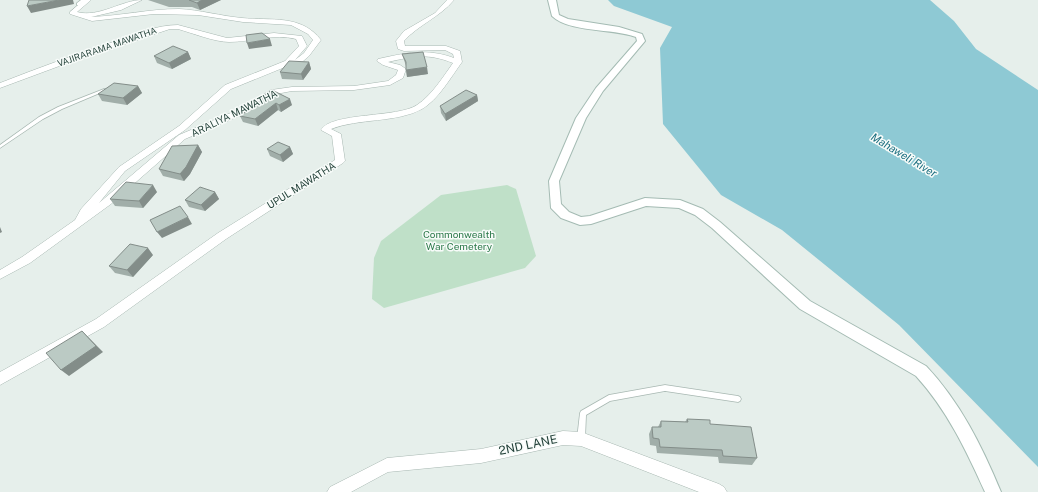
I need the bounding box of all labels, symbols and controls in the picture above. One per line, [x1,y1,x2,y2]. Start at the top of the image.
street label: VAJIRARAMA MAWATHA [56,24,158,69]
street label: ARALIYA MAWATHA [189,87,279,139]
water label: Mahaweli River [869,131,940,180]
street label: UPUL MAWATHA [264,159,338,211]
park label: Commonwealth War Cemetery [423,228,495,252]
street label: 2ND LANE [497,432,559,458]

